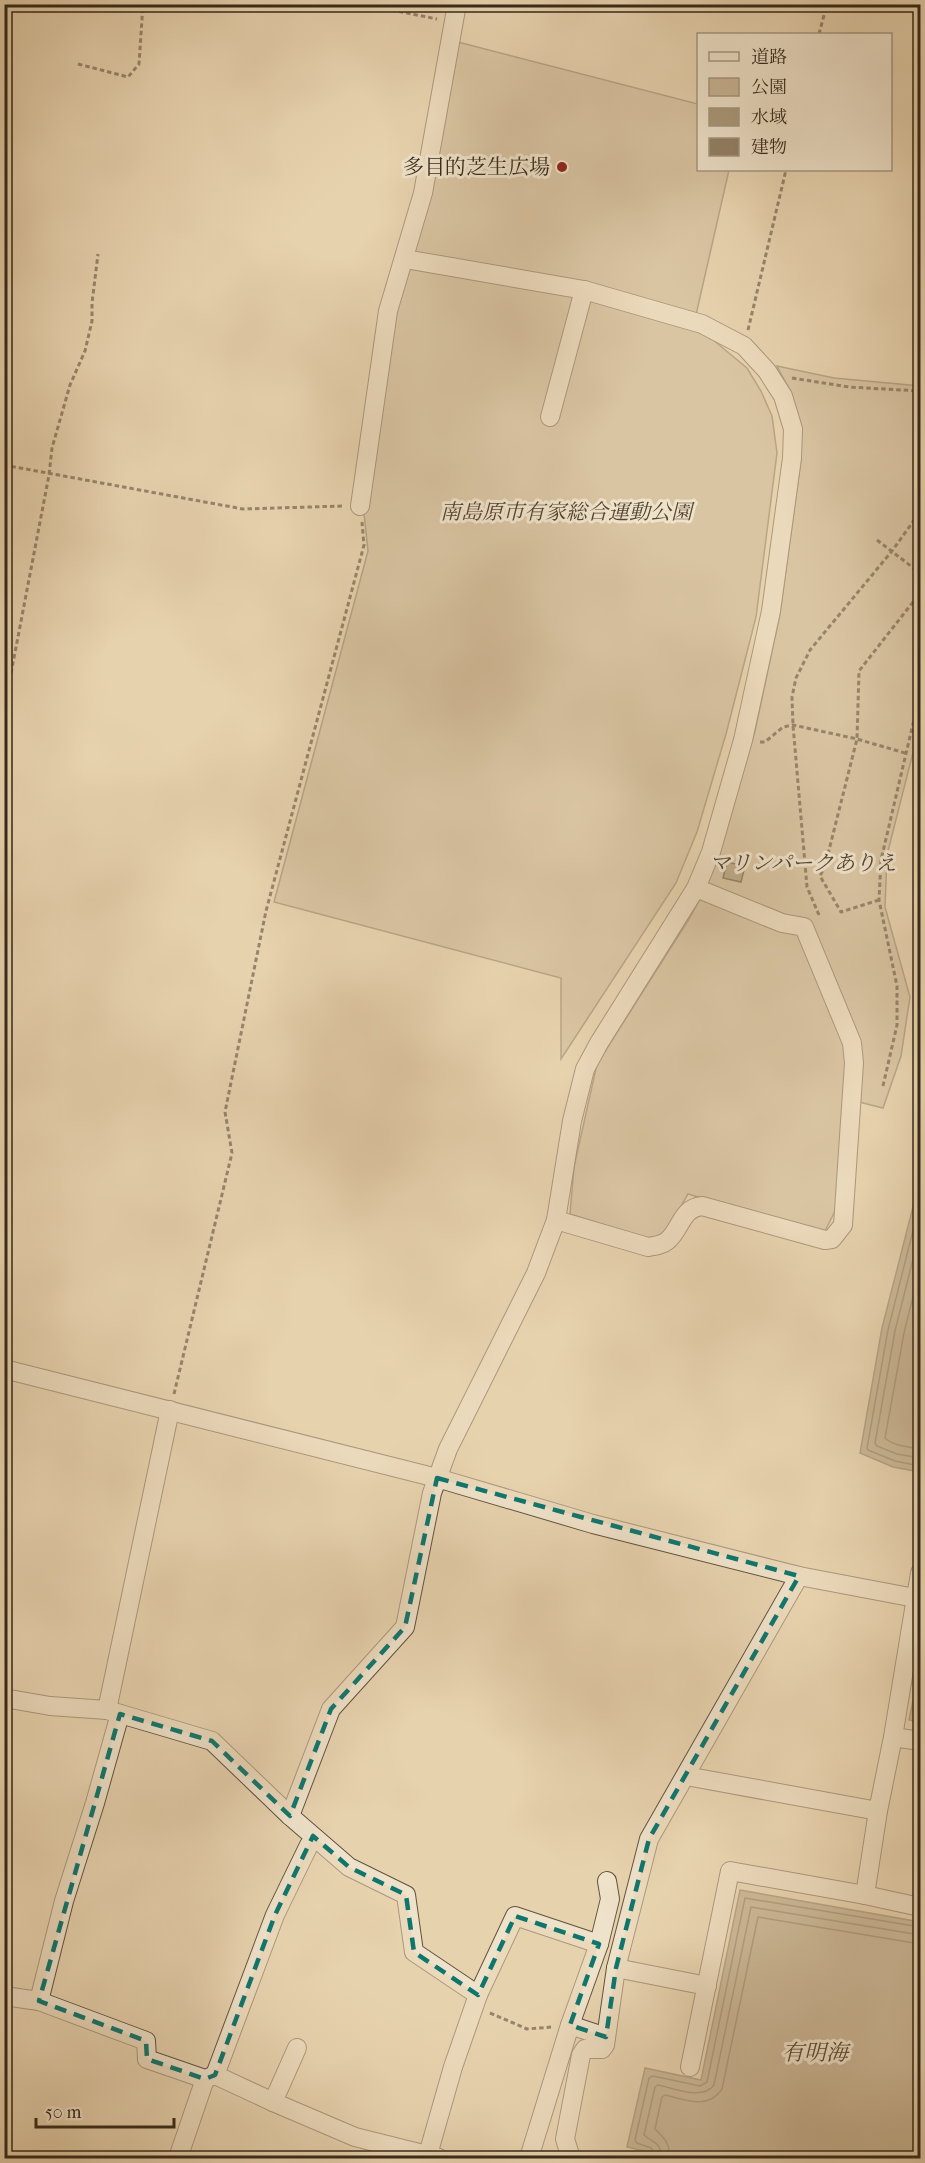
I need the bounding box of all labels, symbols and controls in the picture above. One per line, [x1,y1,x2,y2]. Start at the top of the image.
legend [697,33,892,171]
text: 道路 [751,47,787,68]
text: 公園 [751,77,787,98]
text: 水域 [751,107,787,128]
text: 建物 [751,137,787,158]
place label: 多目的芝生広場 [403,155,550,179]
marker: 多目的芝生広場 [555,160,569,174]
park label: 南島原市有家総合運動公園 [440,500,695,524]
park label: マリンパークありえ [709,851,897,875]
water label: 有明海 [782,2040,851,2066]
scale bar [36,2091,174,2129]
text: 50 m [45,2102,82,2123]

